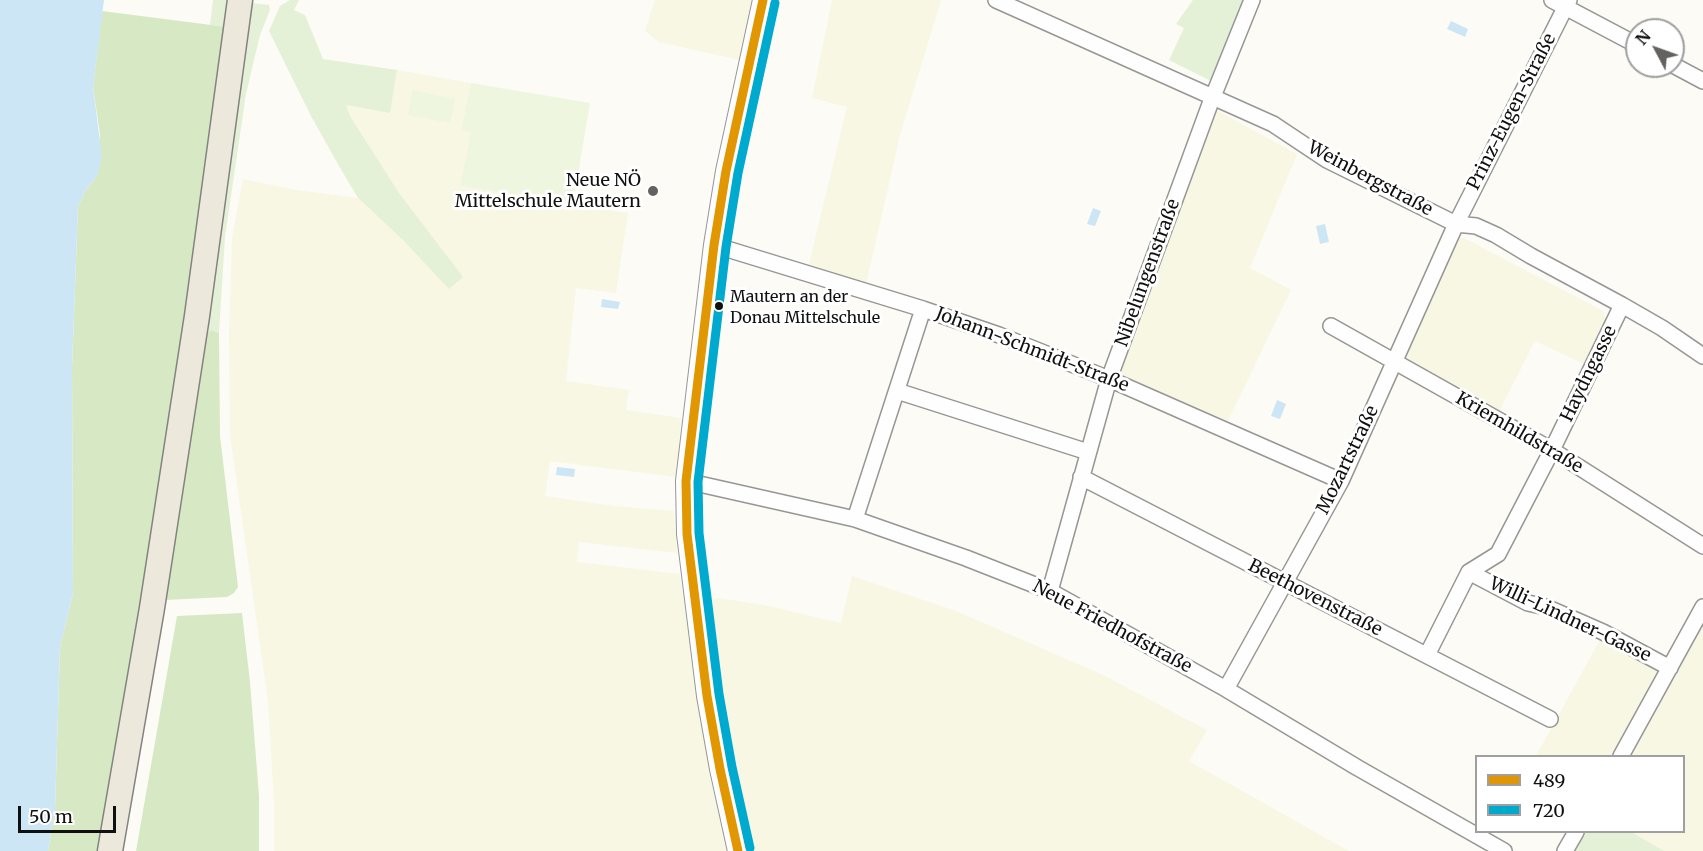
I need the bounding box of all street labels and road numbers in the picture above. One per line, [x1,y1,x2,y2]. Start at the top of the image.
street label: Prinz-Eugen-Straße [1463,30,1561,194]
street label: Weinbergstraße [1304,137,1436,221]
street label: Nibelungenstraße [1111,196,1185,350]
street label: Johann-Schmidt-Straße [932,303,1132,397]
street label: Haydngasse [1556,322,1622,426]
street label: Kriemhildstraße [1452,388,1586,478]
street label: Mozartstraße [1312,402,1384,518]
street label: Beethovenstraße [1245,555,1385,641]
street label: Willi-Lindner-Gasse [1486,573,1654,667]
street label: Neue Friedhofstraße [1029,576,1195,678]

